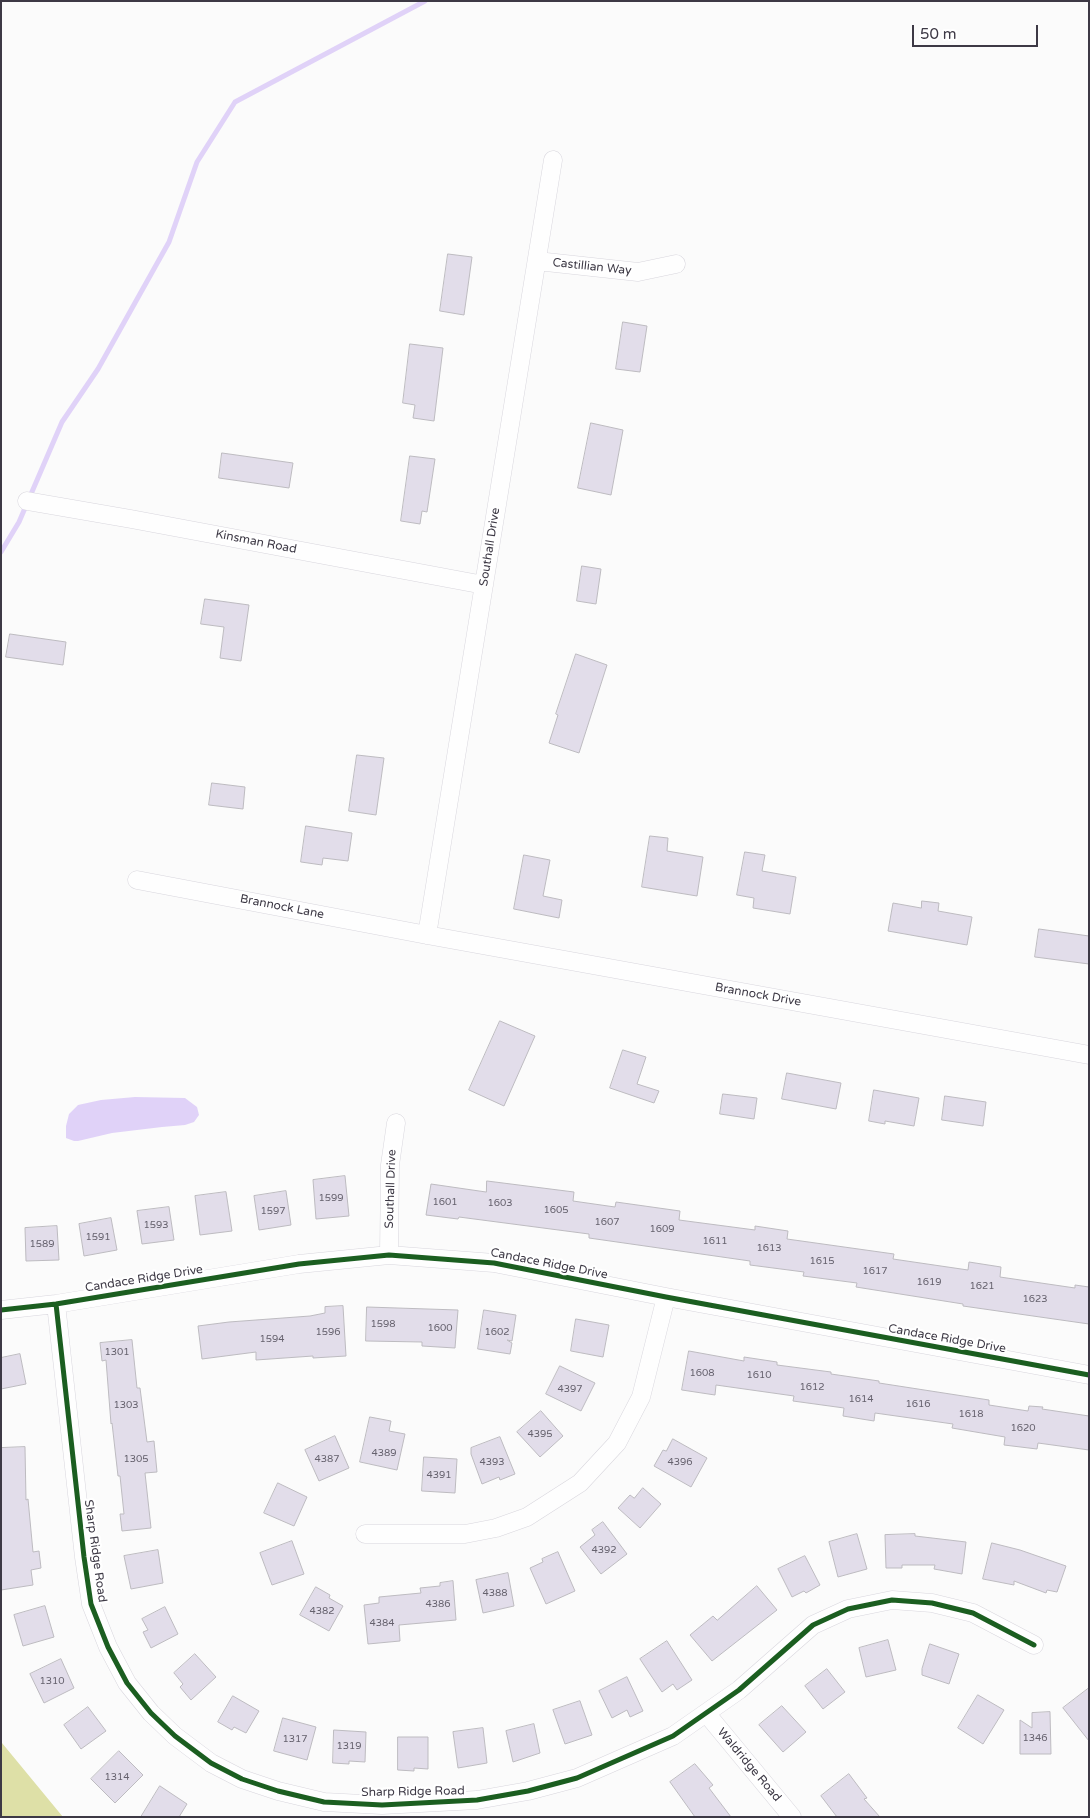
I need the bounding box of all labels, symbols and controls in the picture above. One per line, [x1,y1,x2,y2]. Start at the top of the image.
scale bar [915,15,1041,47]
text: 50 m [920,25,957,43]
street label: Castillian Way [552,256,632,278]
street label: Southall Drive [477,507,503,587]
street label: Kinsman Road [214,527,298,557]
street label: Brannock Lane [239,892,325,922]
street label: Brannock Drive [714,980,802,1010]
street label: Southall Drive [382,1149,400,1229]
house number: 1599 [318,1192,344,1204]
house number: 1601 [432,1196,458,1208]
house number: 1603 [487,1197,513,1209]
house number: 1605 [543,1204,569,1216]
house number: 1597 [260,1205,286,1217]
house number: 1607 [594,1216,620,1228]
house number: 1593 [143,1219,169,1231]
house number: 1609 [649,1223,675,1235]
house number: 1591 [85,1231,111,1243]
house number: 1611 [702,1235,728,1247]
house number: 1589 [29,1238,55,1250]
house number: 1613 [756,1242,782,1254]
street label: Candace Ridge Drive [489,1246,609,1282]
house number: 1615 [809,1255,835,1267]
street label: Candace Ridge Drive [84,1263,204,1295]
house number: 1617 [862,1265,888,1277]
house number: 1619 [916,1276,942,1288]
house number: 1621 [969,1280,995,1292]
house number: 1623 [1022,1293,1048,1305]
house number: 1598 [370,1318,396,1330]
house number: 1600 [427,1322,453,1334]
street label: Candace Ridge Drive [887,1322,1007,1356]
house number: 1596 [315,1326,341,1338]
house number: 1602 [484,1326,510,1338]
house number: 1594 [259,1333,285,1345]
house number: 1301 [104,1346,130,1358]
house number: 1608 [689,1367,715,1379]
house number: 1610 [746,1369,772,1381]
house number: 1612 [799,1381,825,1393]
house number: 4397 [557,1383,583,1395]
house number: 1614 [848,1393,874,1405]
house number: 1616 [905,1398,931,1410]
house number: 1303 [113,1399,139,1411]
house number: 1618 [958,1408,984,1420]
house number: 1620 [1010,1422,1036,1434]
house number: 4395 [527,1428,553,1440]
house number: 4389 [371,1447,397,1459]
house number: 1305 [123,1453,149,1465]
house number: 4387 [314,1453,340,1465]
house number: 4393 [479,1456,505,1468]
house number: 4396 [667,1456,693,1468]
house number: 4391 [426,1469,452,1481]
street label: Sharp Ridge Road [81,1499,109,1603]
house number: 4392 [591,1544,617,1556]
house number: 4388 [482,1587,508,1599]
house number: 4386 [425,1598,451,1610]
house number: 4382 [309,1605,335,1617]
house number: 4384 [369,1617,395,1629]
house number: 1310 [39,1675,65,1687]
street label: Waldridge Road [714,1725,784,1805]
house number: 1346 [1022,1732,1048,1744]
house number: 1317 [282,1733,308,1745]
house number: 1319 [336,1740,362,1752]
house number: 1314 [104,1771,130,1783]
street label: Sharp Ridge Road [361,1784,465,1800]

